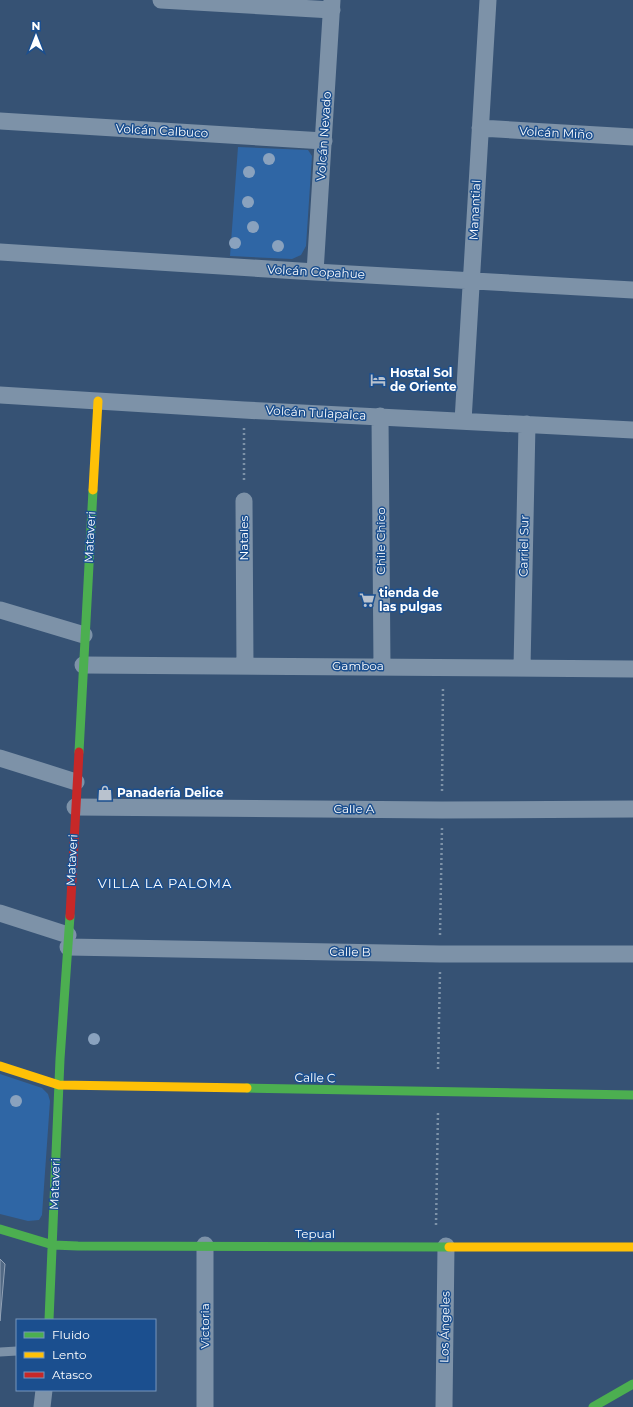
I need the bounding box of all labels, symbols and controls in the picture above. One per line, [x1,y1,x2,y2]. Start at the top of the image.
north arrow [16,16,56,56]
text: N [32,19,40,33]
street label: Volcán Nevado [313,91,334,181]
street label: Volcán Calbuco [115,121,209,140]
street label: Volcán Miño [519,123,593,142]
street label: Manantial [465,179,484,240]
street label: Volcán Copahue [267,261,365,282]
place label: Hostal Sol de Oriente [390,365,457,394]
hotel icon: Hostal Sol de Oriente [369,371,387,389]
street label: Volcán Tulapalca [265,402,367,423]
street label: Chile Chico [373,507,388,575]
street label: Mataveri [81,511,98,563]
street label: Natales [236,515,251,560]
street label: Carriel Sur [515,515,532,577]
place label: tienda de las pulgas [379,585,443,614]
supermarket icon: tienda de las pulgas [358,591,376,609]
street label: Gamboa [332,658,384,673]
shop icon: Panadería Delice [96,784,114,802]
place label: Panadería Delice [117,785,224,800]
street label: Calle A [334,801,375,816]
street label: Mataveri [63,834,80,886]
district label: VILLA LA PALOMA [98,875,232,891]
street label: Calle B [329,944,371,959]
street label: Calle C [294,1070,336,1085]
street label: Mataveri [46,1158,63,1210]
street label: Tepual [295,1226,335,1241]
street label: Los Ángeles [436,1291,453,1363]
street label: Victoria [197,1303,212,1349]
legend [16,1319,156,1391]
text: Fluido [52,1327,90,1342]
text: Lento [52,1347,87,1362]
text: Atasco [52,1367,92,1382]

